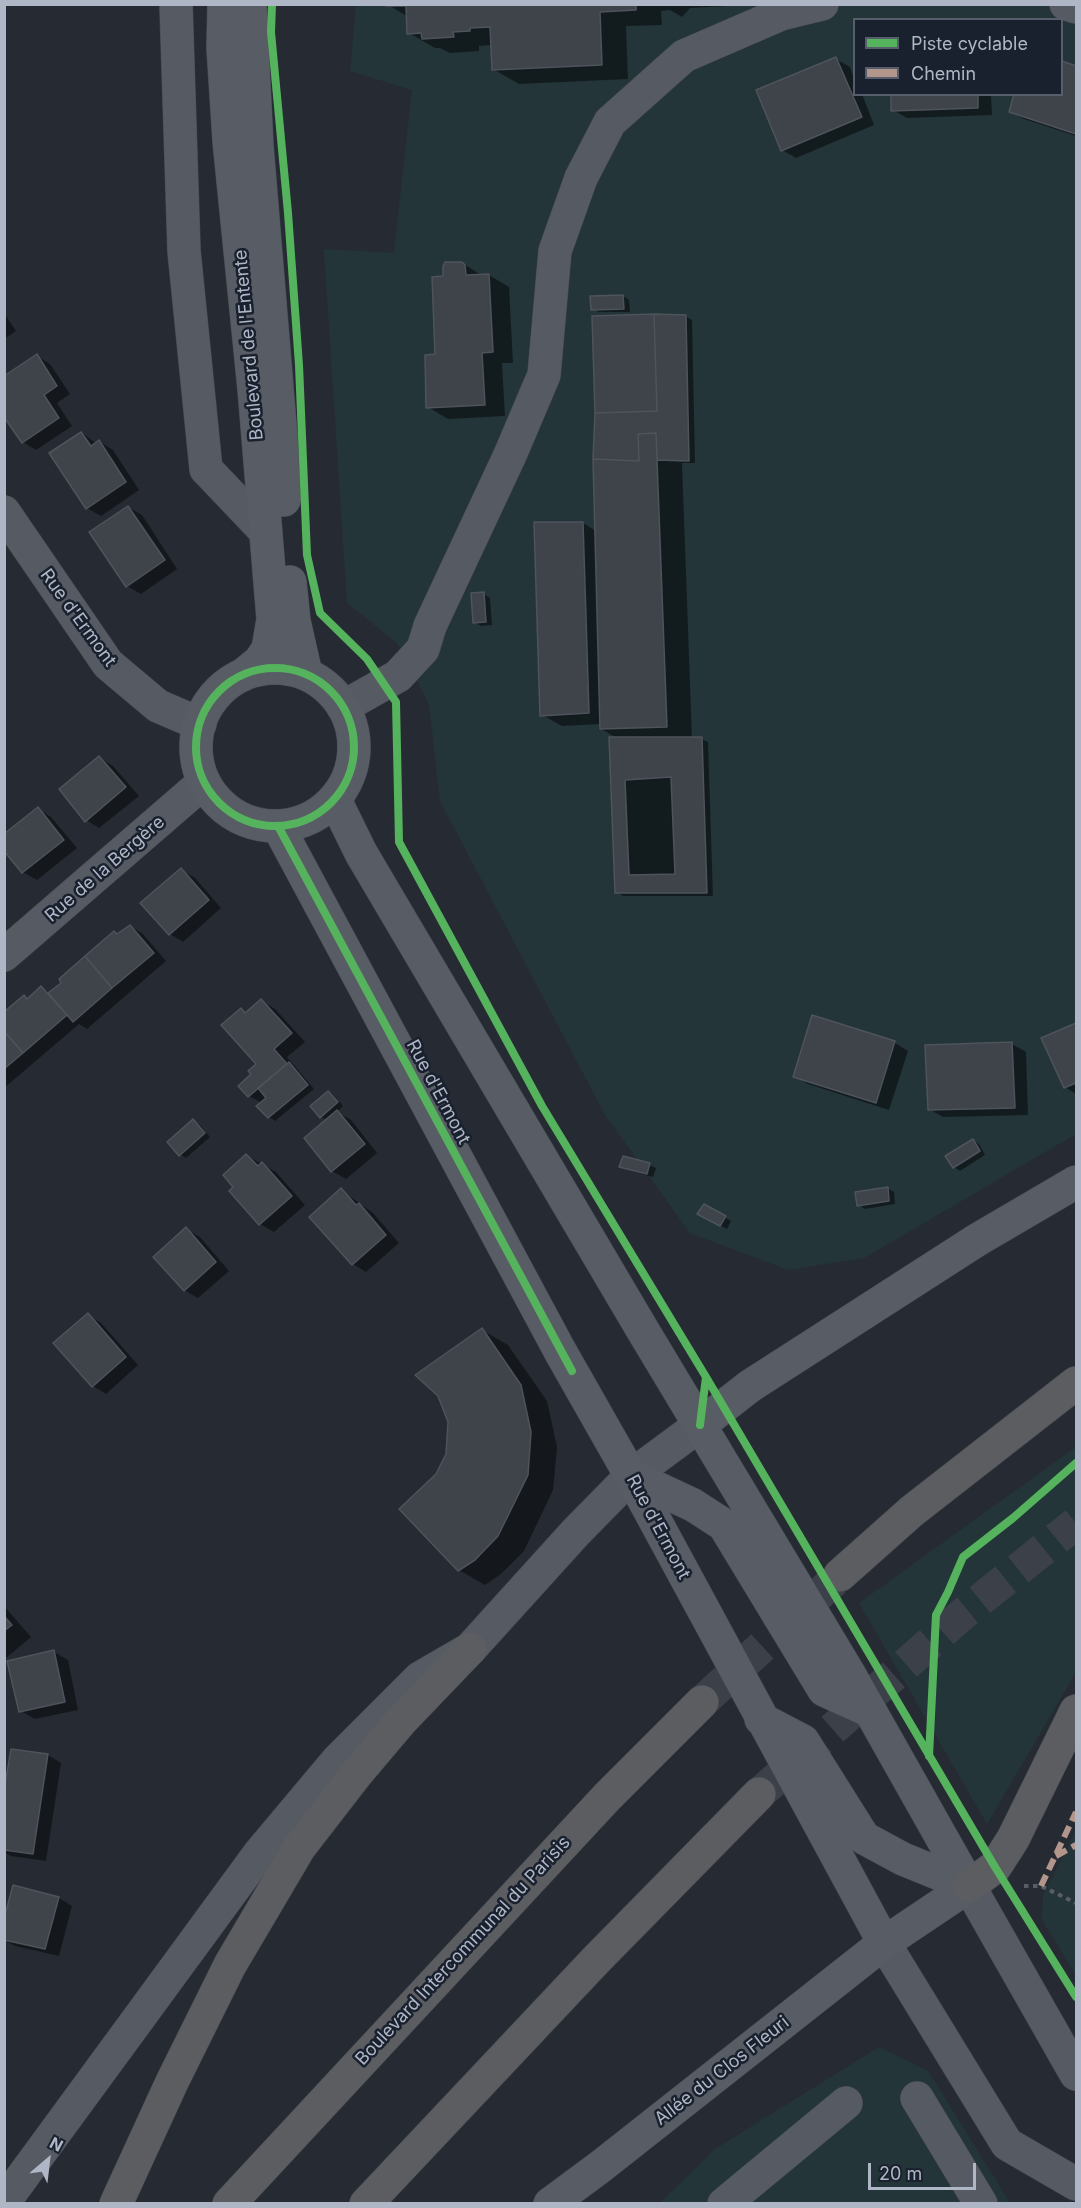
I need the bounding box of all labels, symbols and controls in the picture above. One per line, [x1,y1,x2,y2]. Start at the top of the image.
legend [853,18,1063,96]
text: Piste cyclable [911,33,1028,54]
text: Chemin [911,63,976,84]
street label: Boulevard de l'Entente [230,249,268,441]
street label: Rue d'Ermont [35,565,121,671]
street label: Rue de la Bergère [41,811,169,927]
street label: Rue d'Ermont [401,1036,475,1148]
street label: Rue d'Ermont [621,1471,695,1583]
street label: Boulevard Intercommunal du Parisis [351,1832,575,2070]
street label: Allée du Clos Fleuri [651,2012,793,2130]
north arrow [18,2130,78,2190]
text: N [46,2132,67,2156]
scale bar [871,2151,979,2189]
text: 20 m [879,2163,922,2184]

